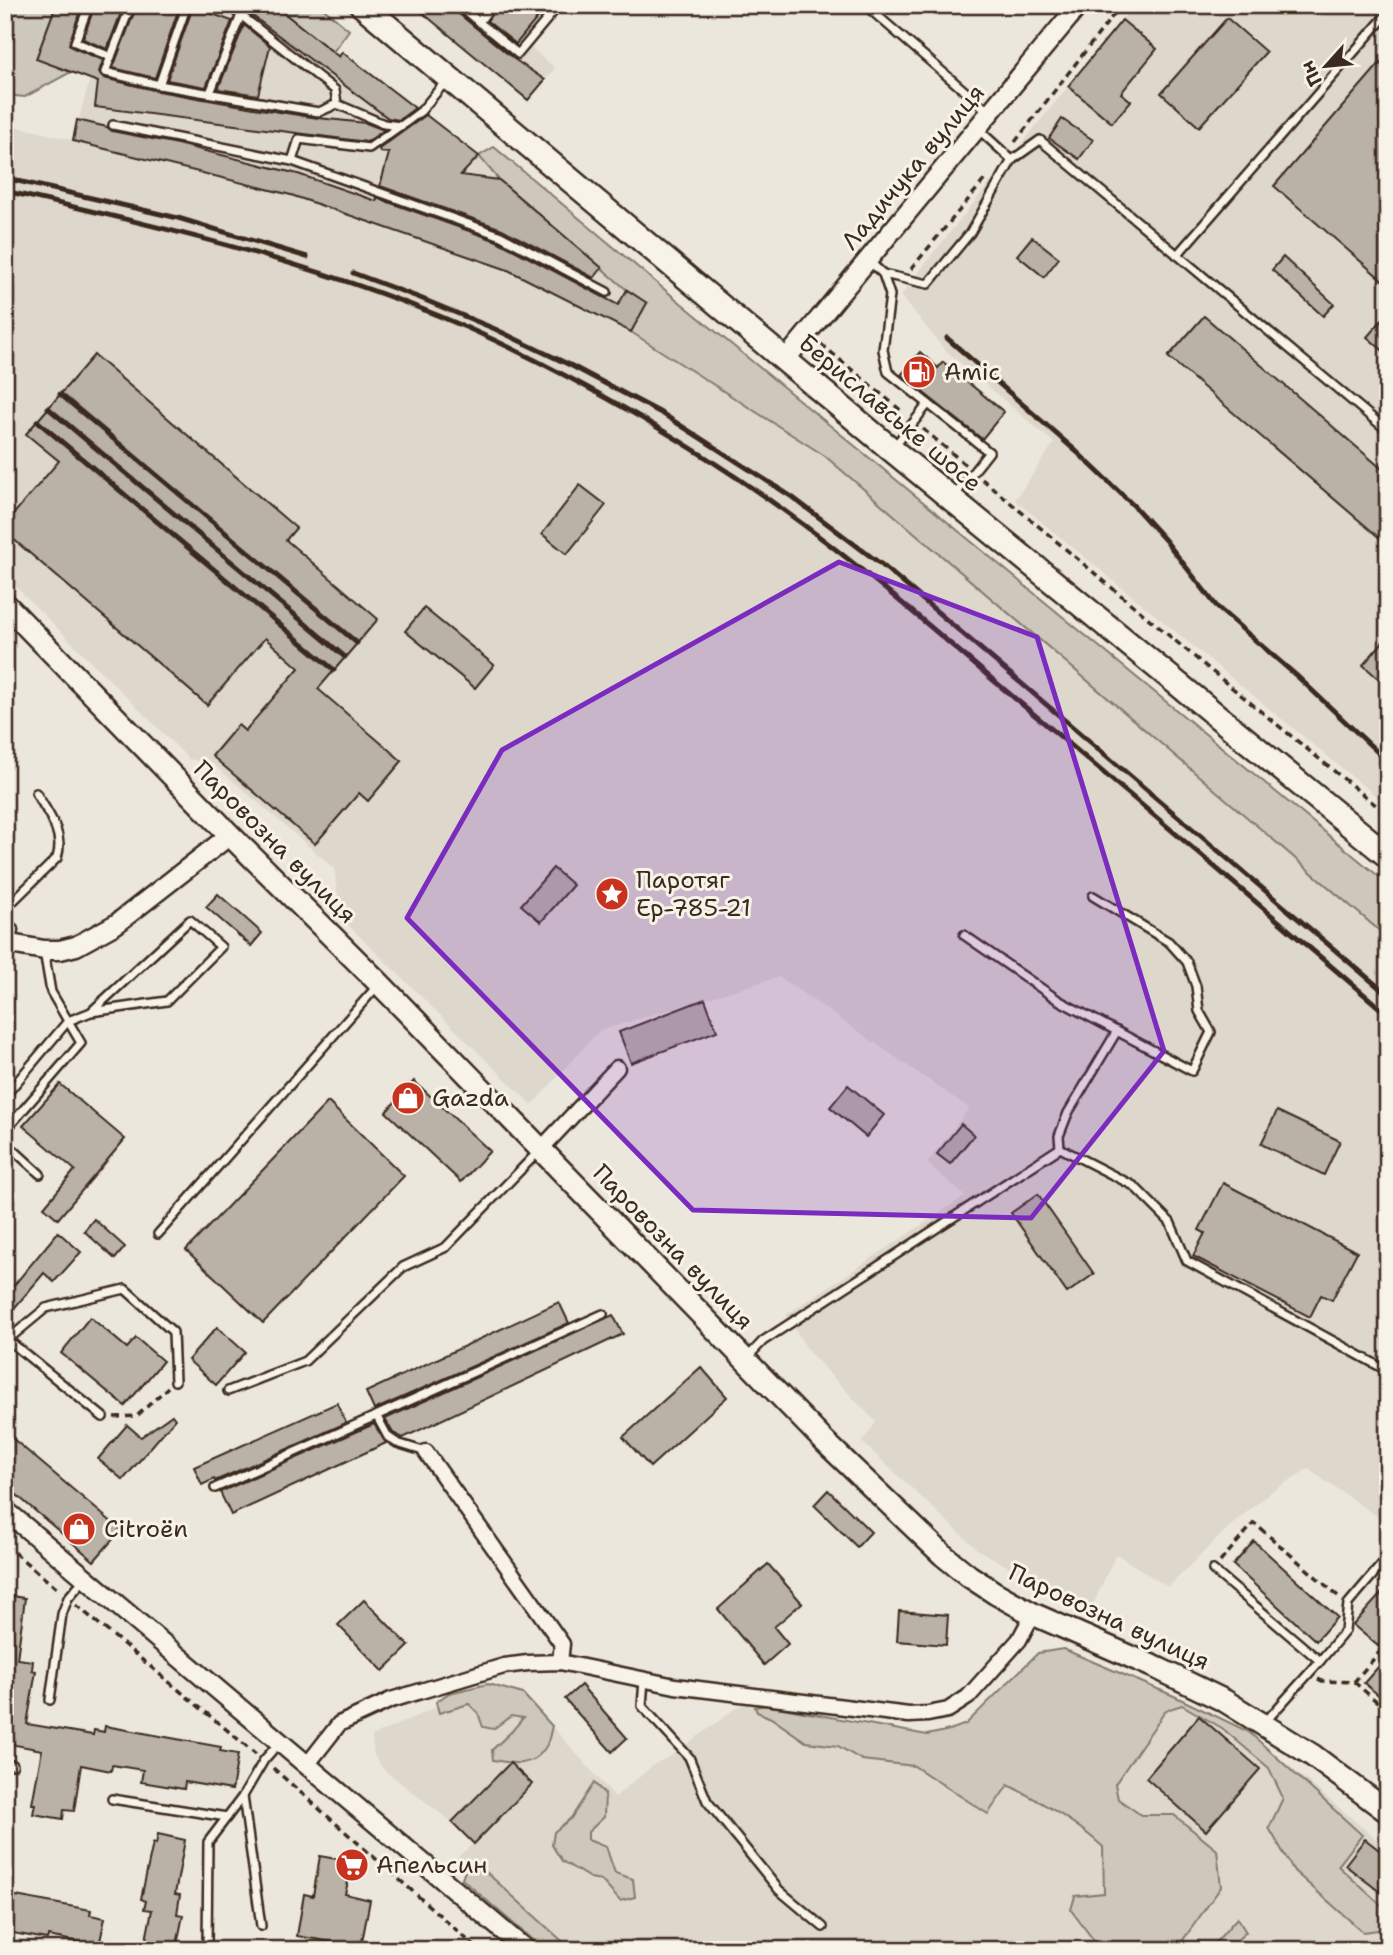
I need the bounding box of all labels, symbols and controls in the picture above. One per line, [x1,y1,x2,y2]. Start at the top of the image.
north arrow [1292,32,1362,102]
text: Пн [1294,57,1328,90]
street label: Ладичука вулиця [834,77,992,257]
street label: Бериславське шосе [792,327,988,499]
fuel station icon: Amic [900,353,938,391]
place label: Amic [944,356,1000,388]
street label: Паровозна вулиця [186,753,364,931]
place label: Паротяг Ер-785-21 [636,864,751,924]
place icon: Паротяг Ер-785-21 [593,875,631,913]
shop icon: Gazda [389,1079,427,1117]
place label: Gazda [432,1082,509,1114]
street label: Паровозна вулиця [586,1157,760,1337]
shop icon: Citroën [60,1510,98,1548]
place label: Citroën [104,1513,188,1545]
street label: Паровозна вулиця [1003,1556,1215,1678]
supermarket icon: Апельсин [333,1846,371,1884]
place label: Апельсин [376,1849,487,1881]

